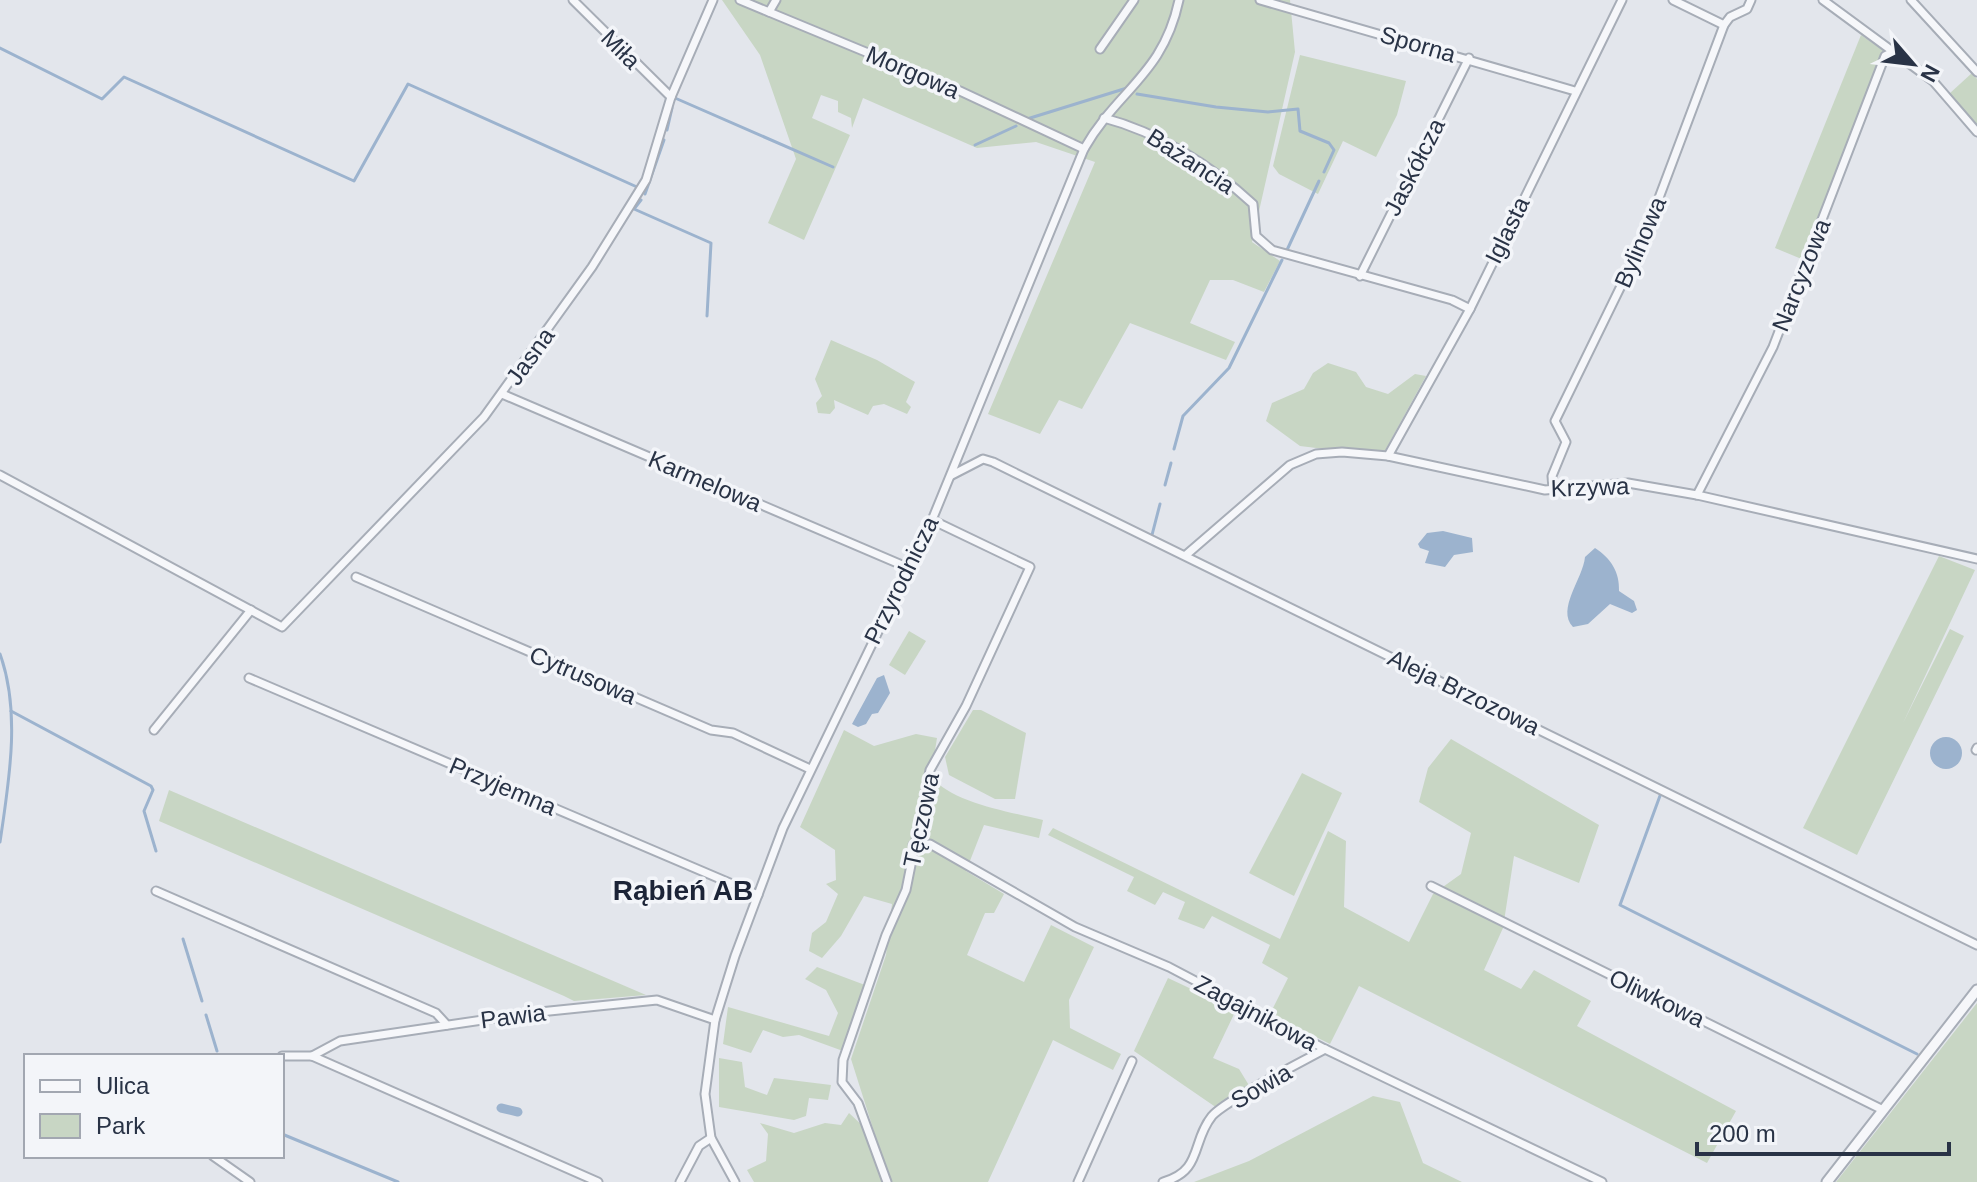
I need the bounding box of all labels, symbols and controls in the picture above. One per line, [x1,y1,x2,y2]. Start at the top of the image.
street label: Sporna [1377,20,1460,68]
street label: Miła [596,24,647,75]
north arrow [1873,24,1953,104]
street label: Morgowa [862,40,964,104]
text: N [1915,60,1945,86]
street label: Jaskółcza [1378,113,1450,220]
street label: Bażancia [1142,123,1240,200]
street label: Iglasta [1479,192,1535,268]
street label: Bylinowa [1609,192,1671,291]
street label: Narcyzowa [1766,214,1836,335]
street label: Jasna [500,322,560,390]
street label: Karmelowa [644,445,766,517]
street label: Krzywa [1550,472,1630,502]
street label: Przyrodnicza [858,511,944,648]
street label: Cytrusowa [526,640,641,710]
street label: Aleja Brzozowa [1384,644,1545,741]
street label: Przyjemna [446,751,561,821]
street label: Tęczowa [898,770,944,870]
district label: Rąbień AB [613,875,753,906]
street label: Oliwkowa [1605,963,1710,1033]
street label: Zagajnikowa [1190,969,1322,1057]
street label: Pawia [479,999,548,1033]
legend [24,1054,284,1158]
street label: Sowia [1226,1058,1297,1114]
text: Ulica [96,1072,150,1099]
scale bar [1697,1106,1949,1156]
text: Park [96,1112,146,1139]
text: 200 m [1709,1120,1776,1147]

